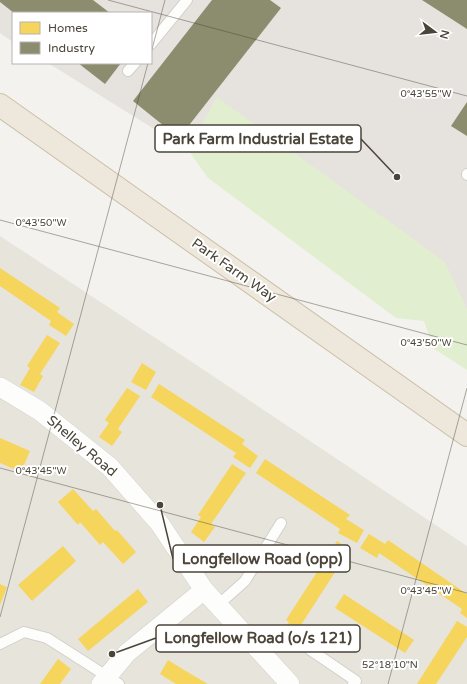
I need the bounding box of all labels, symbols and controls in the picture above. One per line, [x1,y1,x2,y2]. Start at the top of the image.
legend [12,12,152,64]
north arrow [415,12,455,52]
text: Homes [48,21,88,35]
text: N [437,29,452,40]
text: Industry [48,41,95,55]
text: 0°43'55"W [400,88,452,100]
callout: Park Farm Industrial Estate [155,125,361,152]
text: Park Farm Industrial Estate [163,130,354,148]
text: 0°43'50"W [15,217,67,229]
street label: Park Farm Way [188,234,280,306]
text: 0°43'50"W [400,337,452,349]
street label: Shelley Road [44,412,120,480]
text: 0°43'45"W [15,465,67,477]
callout: Longfellow Road (opp) [173,545,350,572]
text: Longfellow Road (opp) [182,550,343,569]
text: 0°43'45"W [400,585,452,597]
callout: Longfellow Road (o/s 121) [156,625,360,652]
text: Longfellow Road (o/s 121) [164,629,352,648]
text: 52°18'10"N [362,659,418,671]

